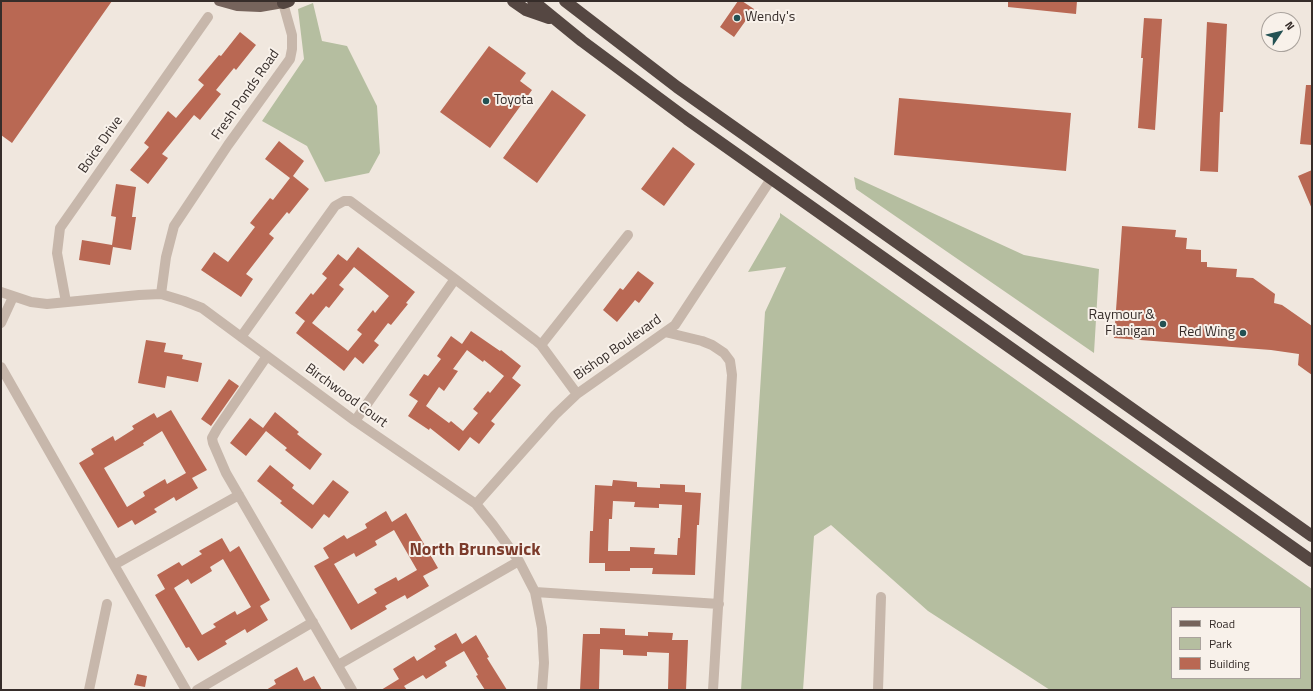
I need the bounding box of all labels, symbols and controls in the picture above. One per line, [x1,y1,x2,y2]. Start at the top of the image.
place label: Wendy's [745,10,795,26]
north arrow [1261,12,1301,52]
marker: Wendy's [732,13,742,23]
text: N [1281,18,1299,33]
street label: Fresh Ponds Road [209,47,283,143]
place label: Toyota [494,93,533,109]
marker: Toyota [481,96,491,106]
street label: Boice Drive [75,113,127,177]
place label: Raymour & Flanigan [1089,308,1155,340]
street label: Bishop Boulevard [571,312,665,384]
marker: Raymour & Flanigan [1158,319,1168,329]
place label: Red Wing [1179,325,1235,341]
marker: Red Wing [1238,328,1248,338]
street label: Birchwood Court [301,360,391,432]
district label: North Brunswick [409,540,541,562]
legend [1171,607,1301,679]
text: Road [1209,614,1235,633]
text: Park [1209,634,1232,653]
text: Building [1209,654,1250,673]

